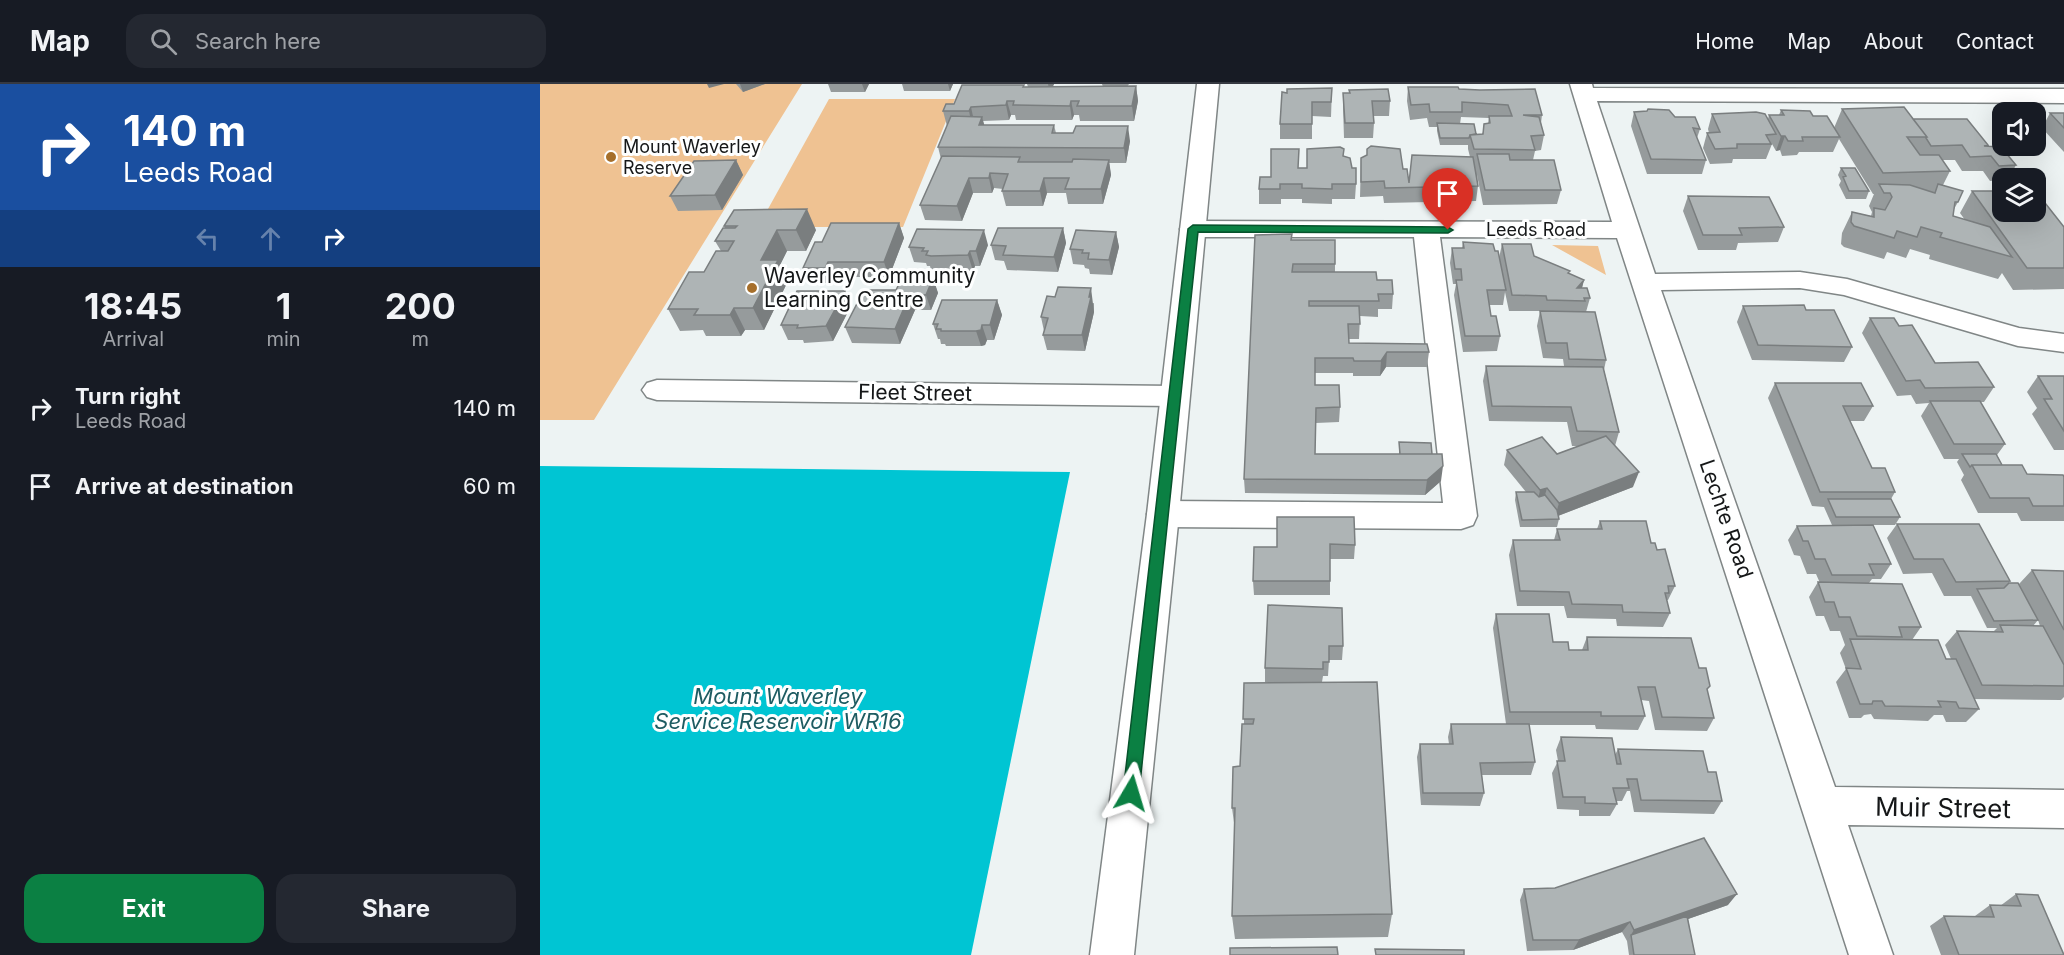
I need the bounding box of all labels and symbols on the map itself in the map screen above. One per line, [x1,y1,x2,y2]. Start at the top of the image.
place label: Mount Waverley Reserve [623,136,761,178]
marker: Mount Waverley Reserve [604,150,618,164]
pin [1422,168,1473,230]
street label: Leeds Road [1486,219,1586,240]
place label: Waverley Community Learning Centre [764,263,976,312]
marker: Waverley Community Learning Centre [745,281,759,295]
street label: Fleet Street [858,379,972,406]
street label: Lechte Road [1694,456,1758,582]
water label: Mount Waverley Service Reservoir WR16 [654,683,902,734]
position arrow [1099,761,1163,825]
street label: Muir Street [1875,791,2011,824]

